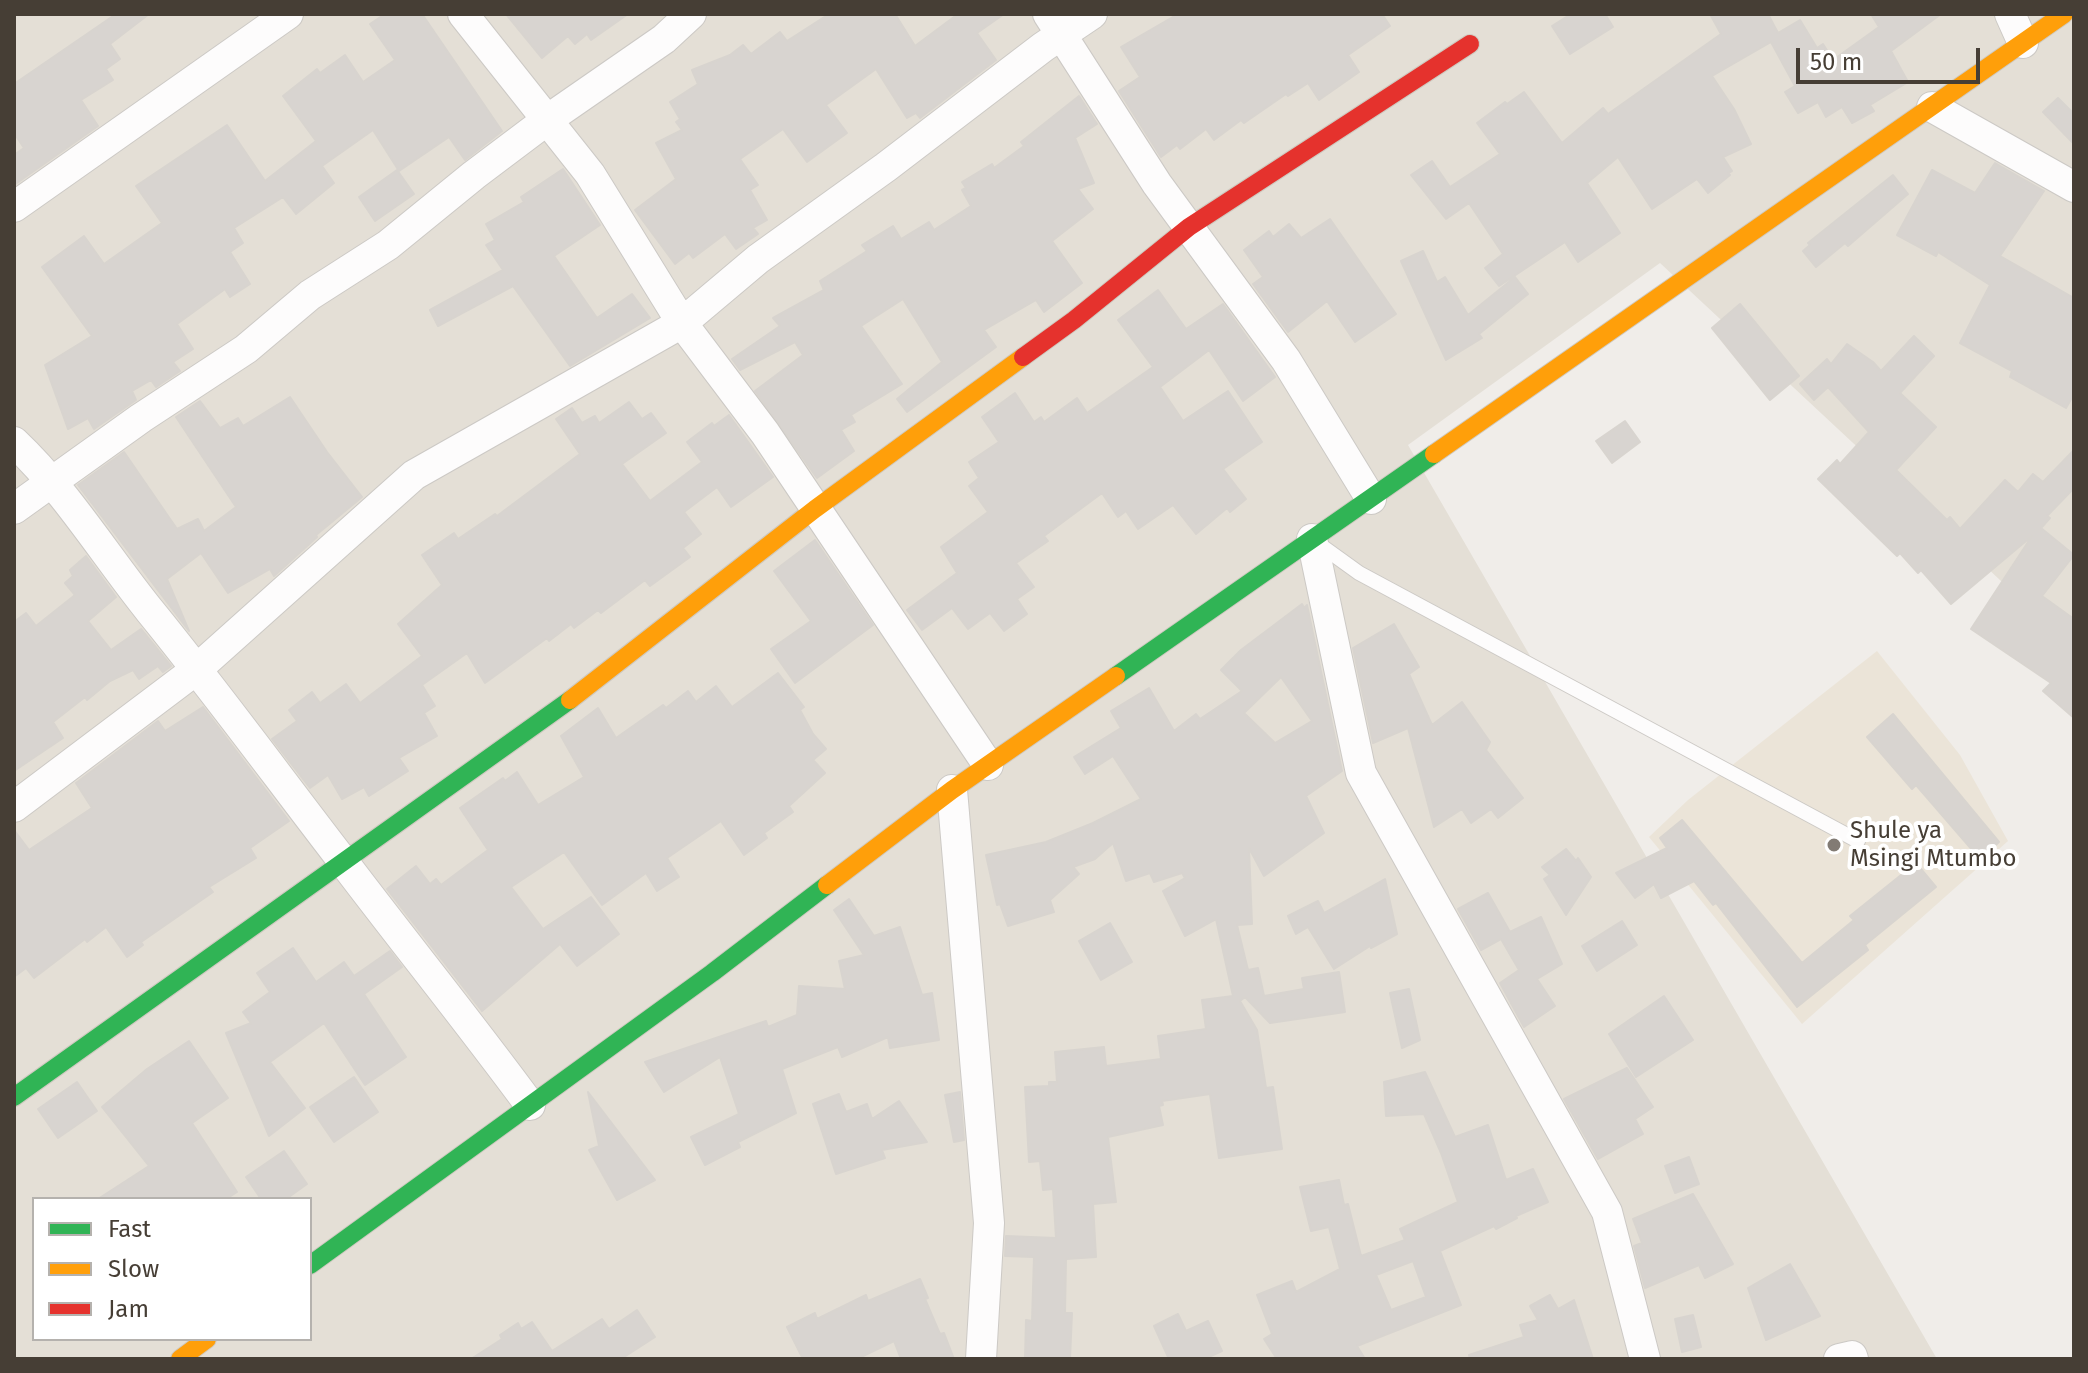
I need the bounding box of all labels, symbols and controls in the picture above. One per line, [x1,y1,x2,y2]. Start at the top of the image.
scale bar [1800,32,1984,82]
text: 50 m [1810,48,1862,76]
place label: Shule ya Msingi Mtumbo [1850,817,2016,873]
marker: Shule ya Msingi Mtumbo [1825,836,1843,854]
legend [32,1197,312,1341]
text: Fast [108,1215,151,1243]
text: Slow [108,1255,159,1283]
text: Jam [108,1295,149,1323]

